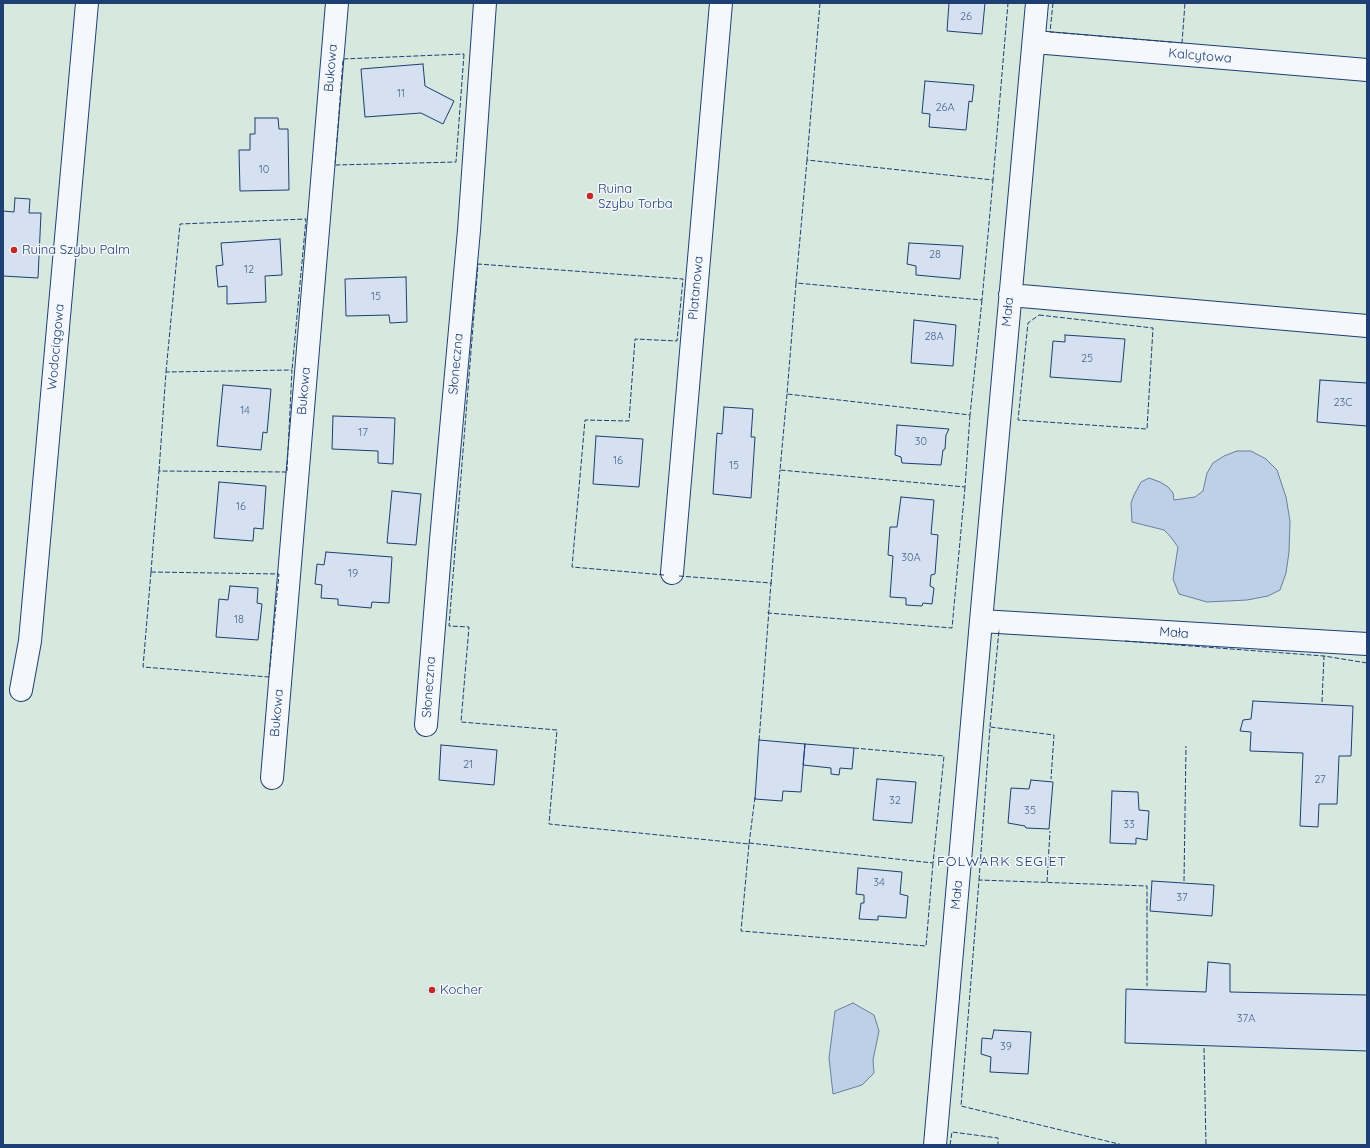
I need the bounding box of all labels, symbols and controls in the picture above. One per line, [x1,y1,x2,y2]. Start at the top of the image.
house number: 26 [960,10,972,24]
street label: Bukowa [321,43,341,93]
street label: Kalcytowa [1168,45,1232,67]
house number: 11 [397,87,405,101]
house number: 26A [935,101,955,115]
house number: 10 [259,163,269,177]
place label: Ruina Szybu Torba [598,181,673,212]
marker: Ruina Szybu Torba [585,191,595,201]
place label: Ruina Szybu Palm [22,242,130,258]
marker: Ruina Szybu Palm [9,245,19,255]
house number: 28 [929,248,941,262]
street label: Platanowa [685,255,707,321]
house number: 12 [244,263,254,277]
house number: 15 [371,290,381,304]
street label: Mała [999,297,1017,327]
street label: Wodociągowa [44,303,68,391]
house number: 28A [924,330,944,344]
street label: Słoneczna [446,333,466,395]
house number: 25 [1081,352,1093,366]
street label: Bukowa [294,366,314,416]
house number: 23C [1333,396,1353,410]
house number: 14 [240,404,250,418]
house number: 17 [358,426,368,440]
house number: 30 [915,435,927,449]
house number: 16 [613,454,623,468]
house number: 15 [729,459,739,473]
house number: 16 [236,500,246,514]
house number: 30A [901,551,921,565]
house number: 19 [348,567,358,581]
house number: 18 [234,613,244,627]
street label: Mała [1159,624,1189,642]
street label: Słoneczna [419,656,439,718]
street label: Bukowa [267,688,287,738]
house number: 21 [463,758,473,772]
house number: 27 [1314,773,1326,787]
house number: 32 [889,794,901,808]
house number: 35 [1024,804,1036,818]
house number: 33 [1123,818,1135,832]
district label: FOLWARK SEGIET [937,854,1067,870]
house number: 34 [873,876,885,890]
street label: Mała [948,880,966,910]
house number: 37 [1176,891,1188,905]
place label: Kocher [440,982,483,998]
marker: Kocher [427,985,437,995]
house number: 37A [1237,1012,1255,1026]
house number: 39 [1000,1040,1012,1054]

